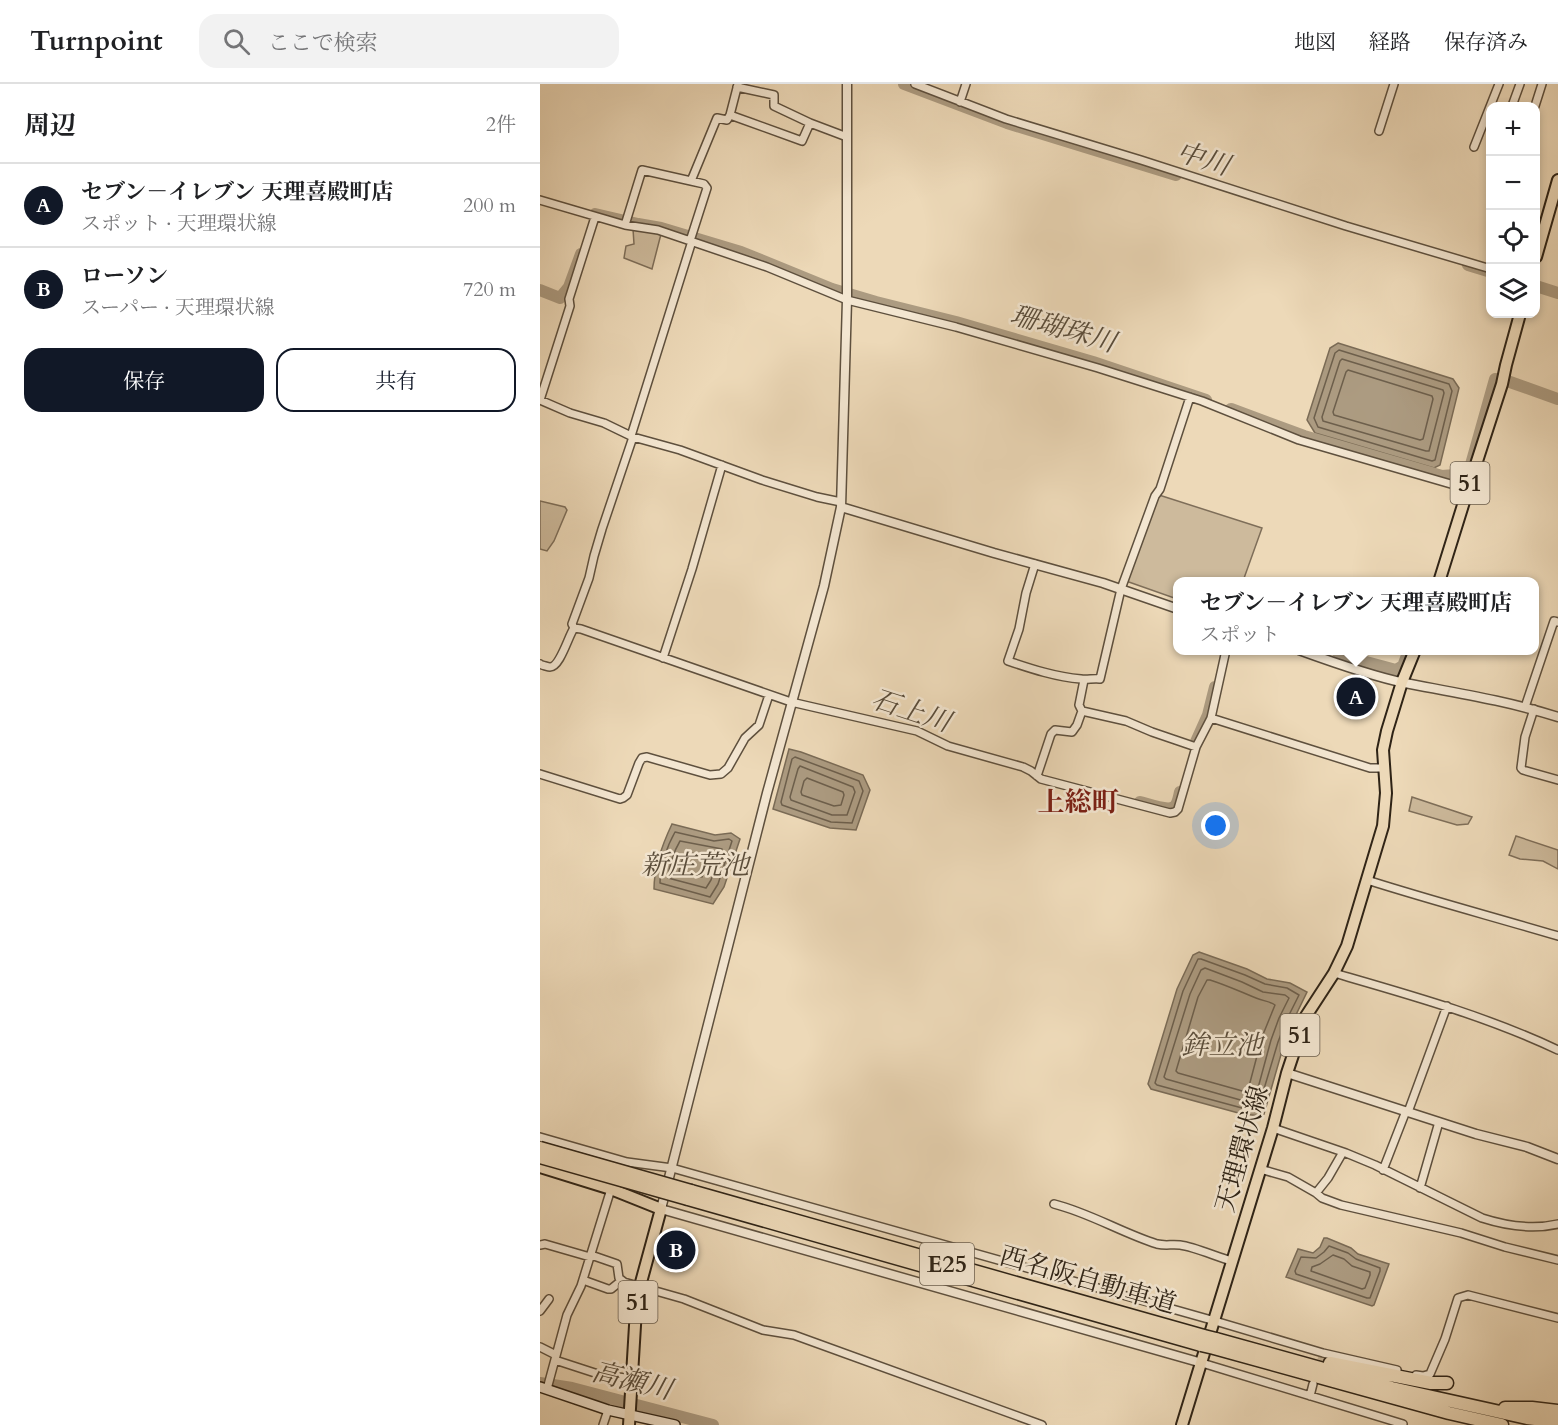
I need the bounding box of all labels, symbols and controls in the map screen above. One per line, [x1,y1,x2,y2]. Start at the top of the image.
search box [199,14,619,68]
text: Turnpoint [30,22,163,60]
icon: search [220,25,253,58]
text: ここで検索 [268,28,378,58]
text: 地図 [1294,28,1336,57]
text: 経路 [1369,28,1411,57]
text: 保存済み [1444,28,1528,57]
map controls [1486,102,1540,318]
button: + [1486,102,1540,156]
text: 周辺 [24,108,76,143]
text: 2件 [486,111,516,138]
water label: 中川 [1172,133,1237,185]
button: − [1486,156,1540,210]
text: セブン－イレブン 天理喜殿町店 [81,177,393,207]
text: A [36,192,51,219]
text: 200 m [463,192,516,219]
text: スポット · 天理環状線 [81,210,277,237]
button: locate [1486,210,1540,264]
text: ローソン [81,261,168,291]
button: layers [1486,264,1540,318]
text: B [36,276,51,303]
text: 720 m [463,276,516,303]
text: スーパー · 天理環状線 [81,294,275,321]
water label: 珊瑚珠川 [1006,296,1123,362]
button: 保存 [24,348,264,412]
button: 共有 [276,348,516,412]
road number: 51 [1450,462,1490,504]
popup [1173,577,1539,655]
text: セブン－イレブン 天理喜殿町店 [1200,588,1512,618]
text: スポット [1200,621,1280,648]
pin: A [1336,674,1376,720]
water label: 石上川 [867,681,958,742]
district label: 上総町 [1038,784,1119,821]
your location [1201,811,1230,840]
water label: 新庄荒池 [641,847,752,884]
road number: 51 [1280,1014,1320,1056]
water label: 鉾立池 [1182,1027,1265,1064]
street label: 天理環状線 [1207,1082,1277,1216]
pin: B [656,1228,696,1272]
street label: 西名阪自動車道 [996,1238,1180,1322]
road number: E25 [920,1243,974,1285]
road number: 51 [618,1281,658,1323]
water label: 高瀬川 [588,1353,679,1409]

